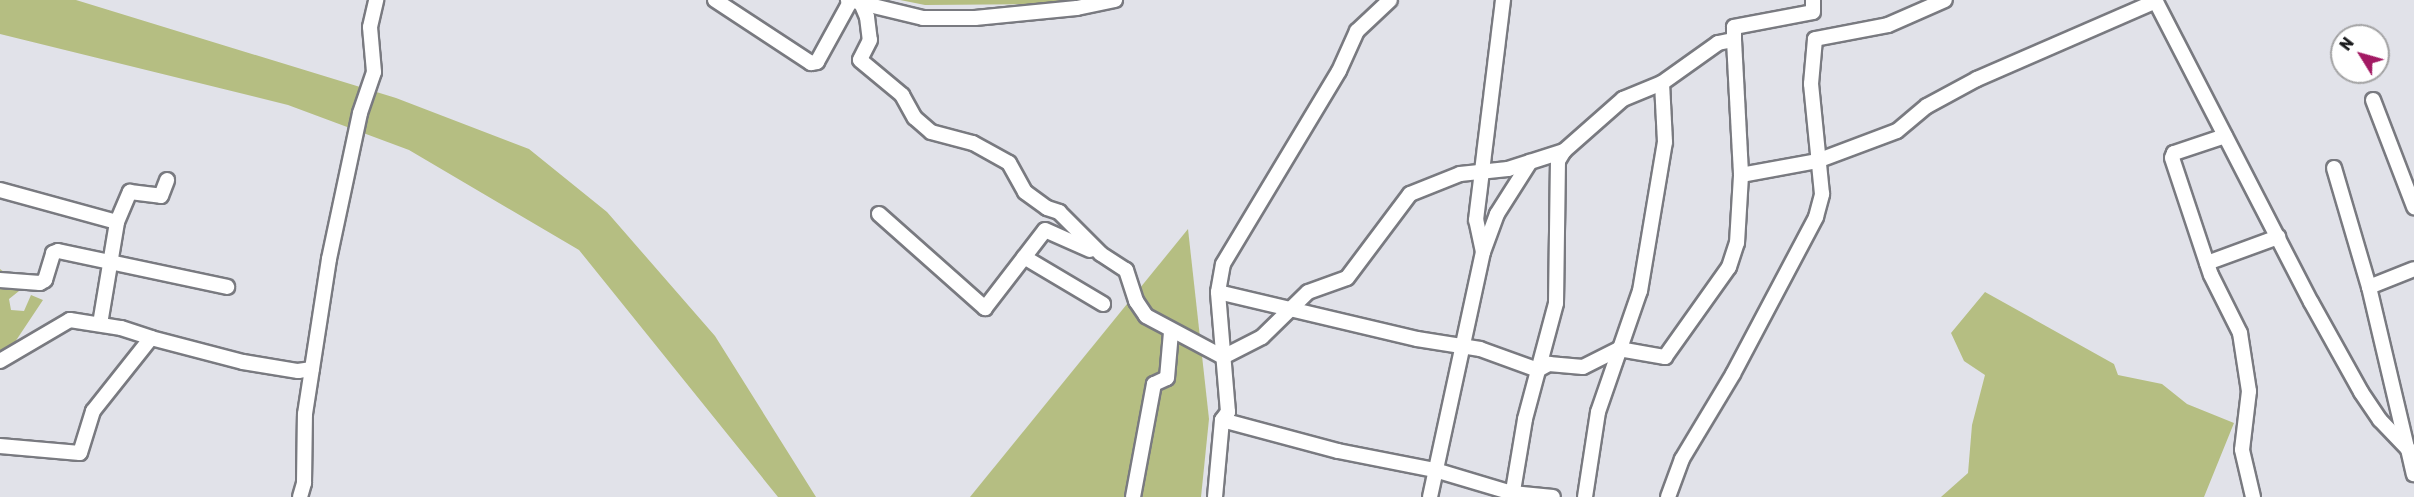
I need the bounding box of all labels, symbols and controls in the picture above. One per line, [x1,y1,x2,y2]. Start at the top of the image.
north arrow [2330,24,2390,84]
text: N [2336,34,2358,54]

